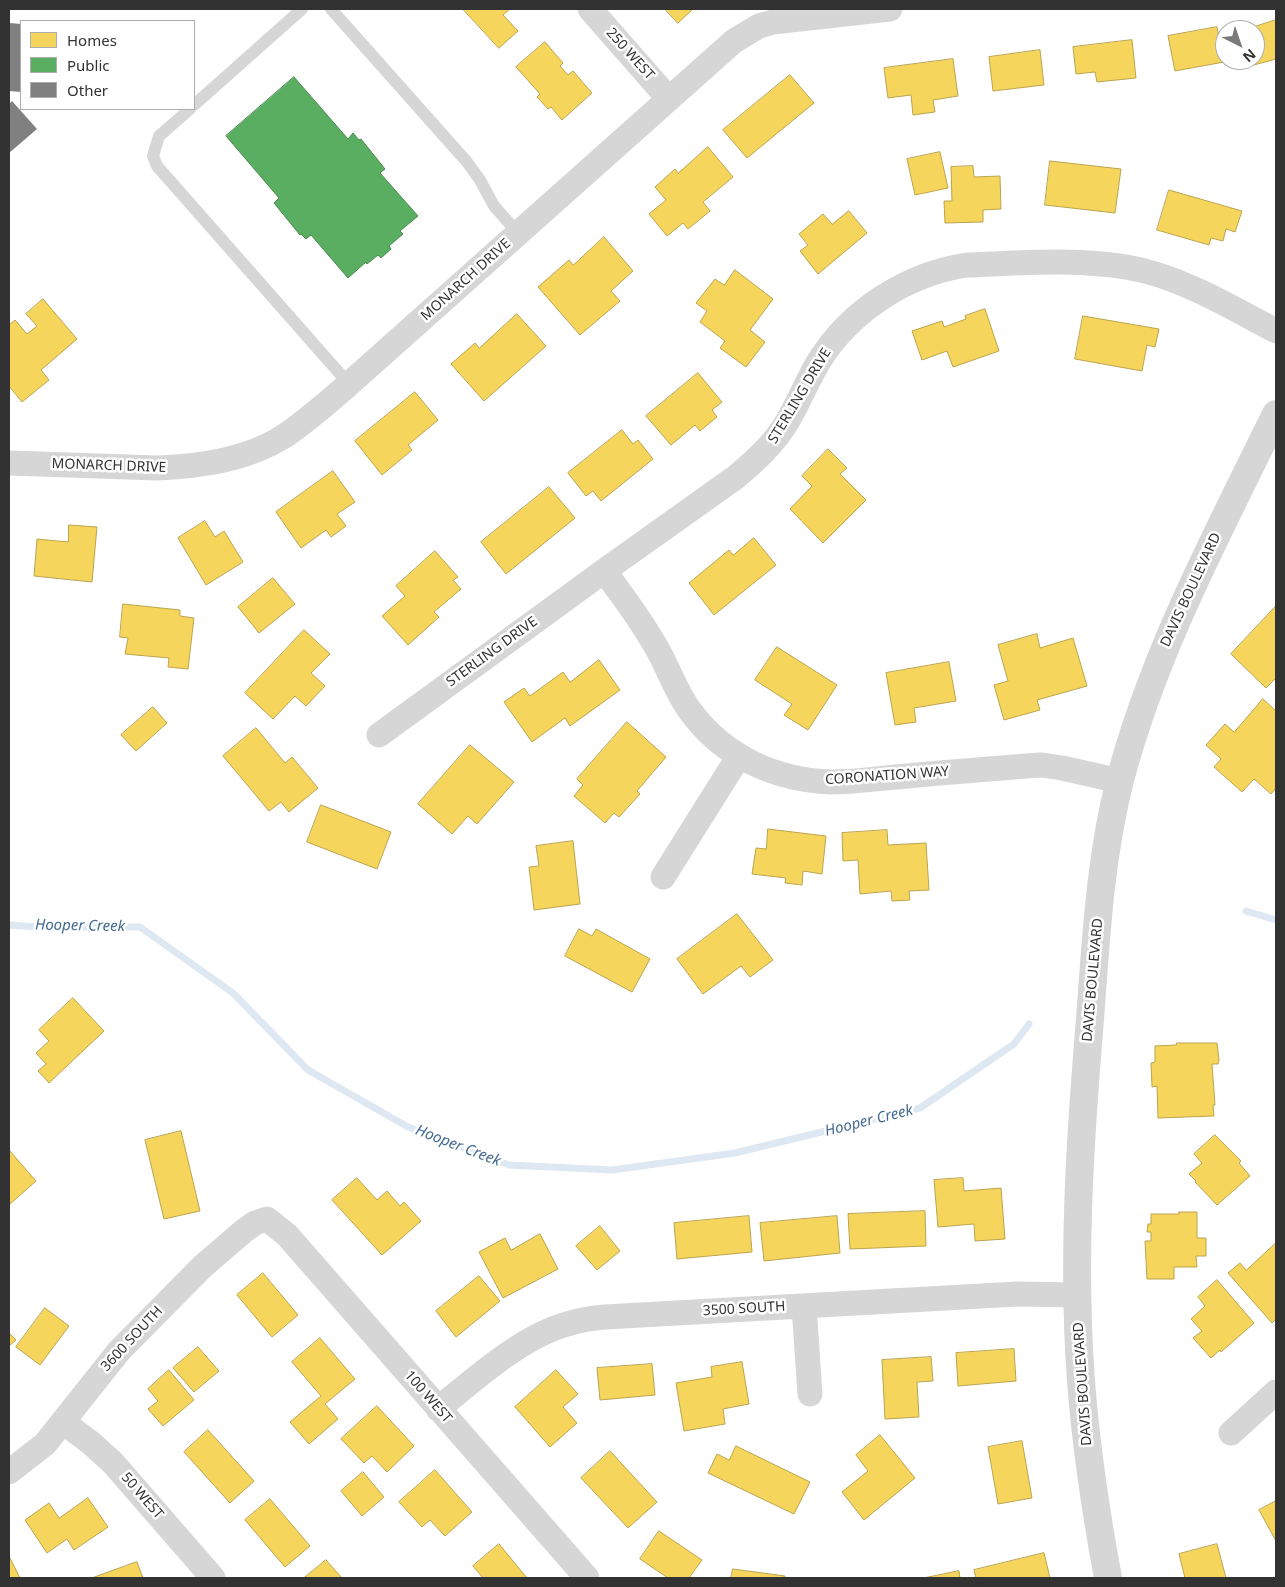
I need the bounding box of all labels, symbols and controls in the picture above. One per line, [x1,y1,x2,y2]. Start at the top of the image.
legend [20,20,195,110]
north arrow [1215,20,1265,70]
street label: 250 WEST [602,25,658,83]
text: Homes [67,30,117,50]
text: N [1239,45,1260,67]
text: Public [67,55,110,75]
text: Other [67,80,108,100]
street label: MONARCH DRIVE [418,235,514,325]
street label: STERLING DRIVE [765,345,835,447]
street label: MONARCH DRIVE [51,456,167,476]
street label: DAVIS BOULEVARD [1157,530,1225,650]
street label: STERLING DRIVE [443,613,541,691]
street label: CORONATION WAY [825,763,949,789]
water label: Hooper Creek [35,916,125,936]
street label: DAVIS BOULEVARD [1079,918,1107,1042]
water label: Hooper Creek [823,1101,915,1141]
water label: Hooper Creek [413,1121,503,1171]
street label: 3500 SOUTH [702,1298,786,1320]
street label: 3600 SOUTH [98,1303,166,1375]
street label: DAVIS BOULEVARD [1070,1322,1096,1446]
street label: 100 WEST [401,1367,455,1427]
street label: 50 WEST [117,1469,167,1523]

